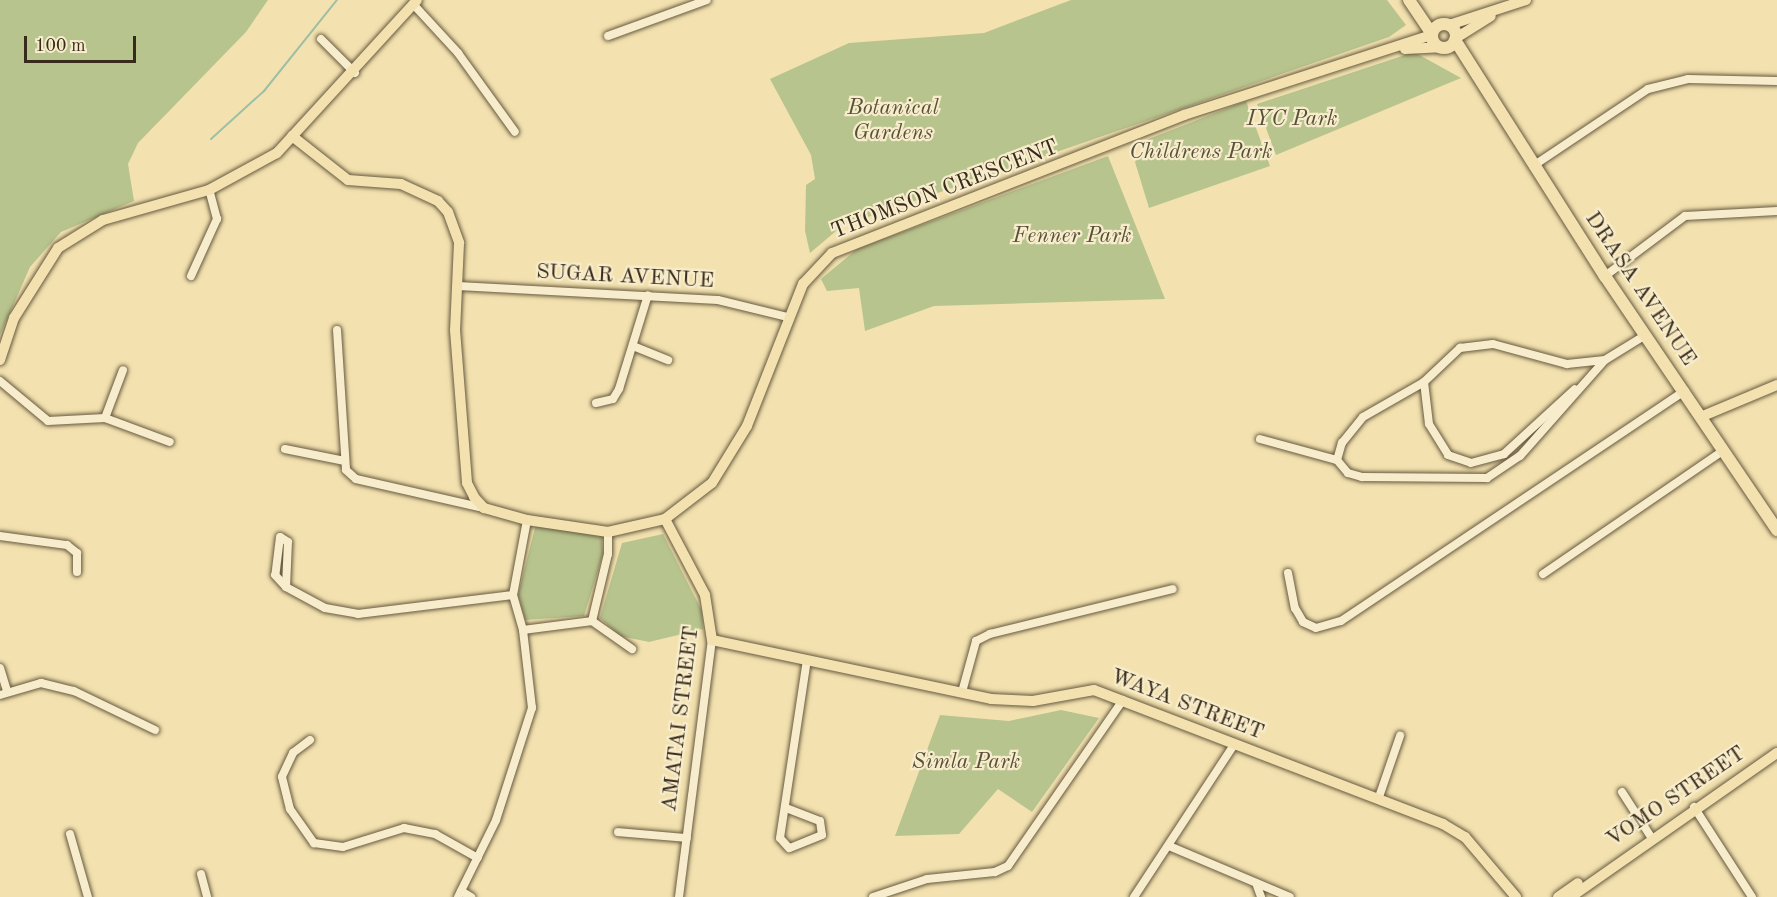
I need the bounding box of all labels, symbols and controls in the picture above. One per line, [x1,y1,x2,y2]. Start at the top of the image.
scale bar [27,24,140,62]
text: 100 m [35,37,86,55]
park label: Botanical Gardens [847,95,939,146]
park label: IYC Park [1247,107,1337,133]
street label: THOMSON CRESCENT [828,135,1062,245]
park label: Childrens Park [1129,140,1273,166]
street label: DRASA AVENUE [1579,207,1701,371]
park label: Fenner Park [1012,224,1132,250]
street label: SUGAR AVENUE [535,259,715,295]
street label: AMATAI STREET [657,625,705,813]
street label: WAYA STREET [1107,664,1267,746]
street label: VOMO STREET [1601,741,1751,853]
park label: Simla Park [912,750,1020,776]

